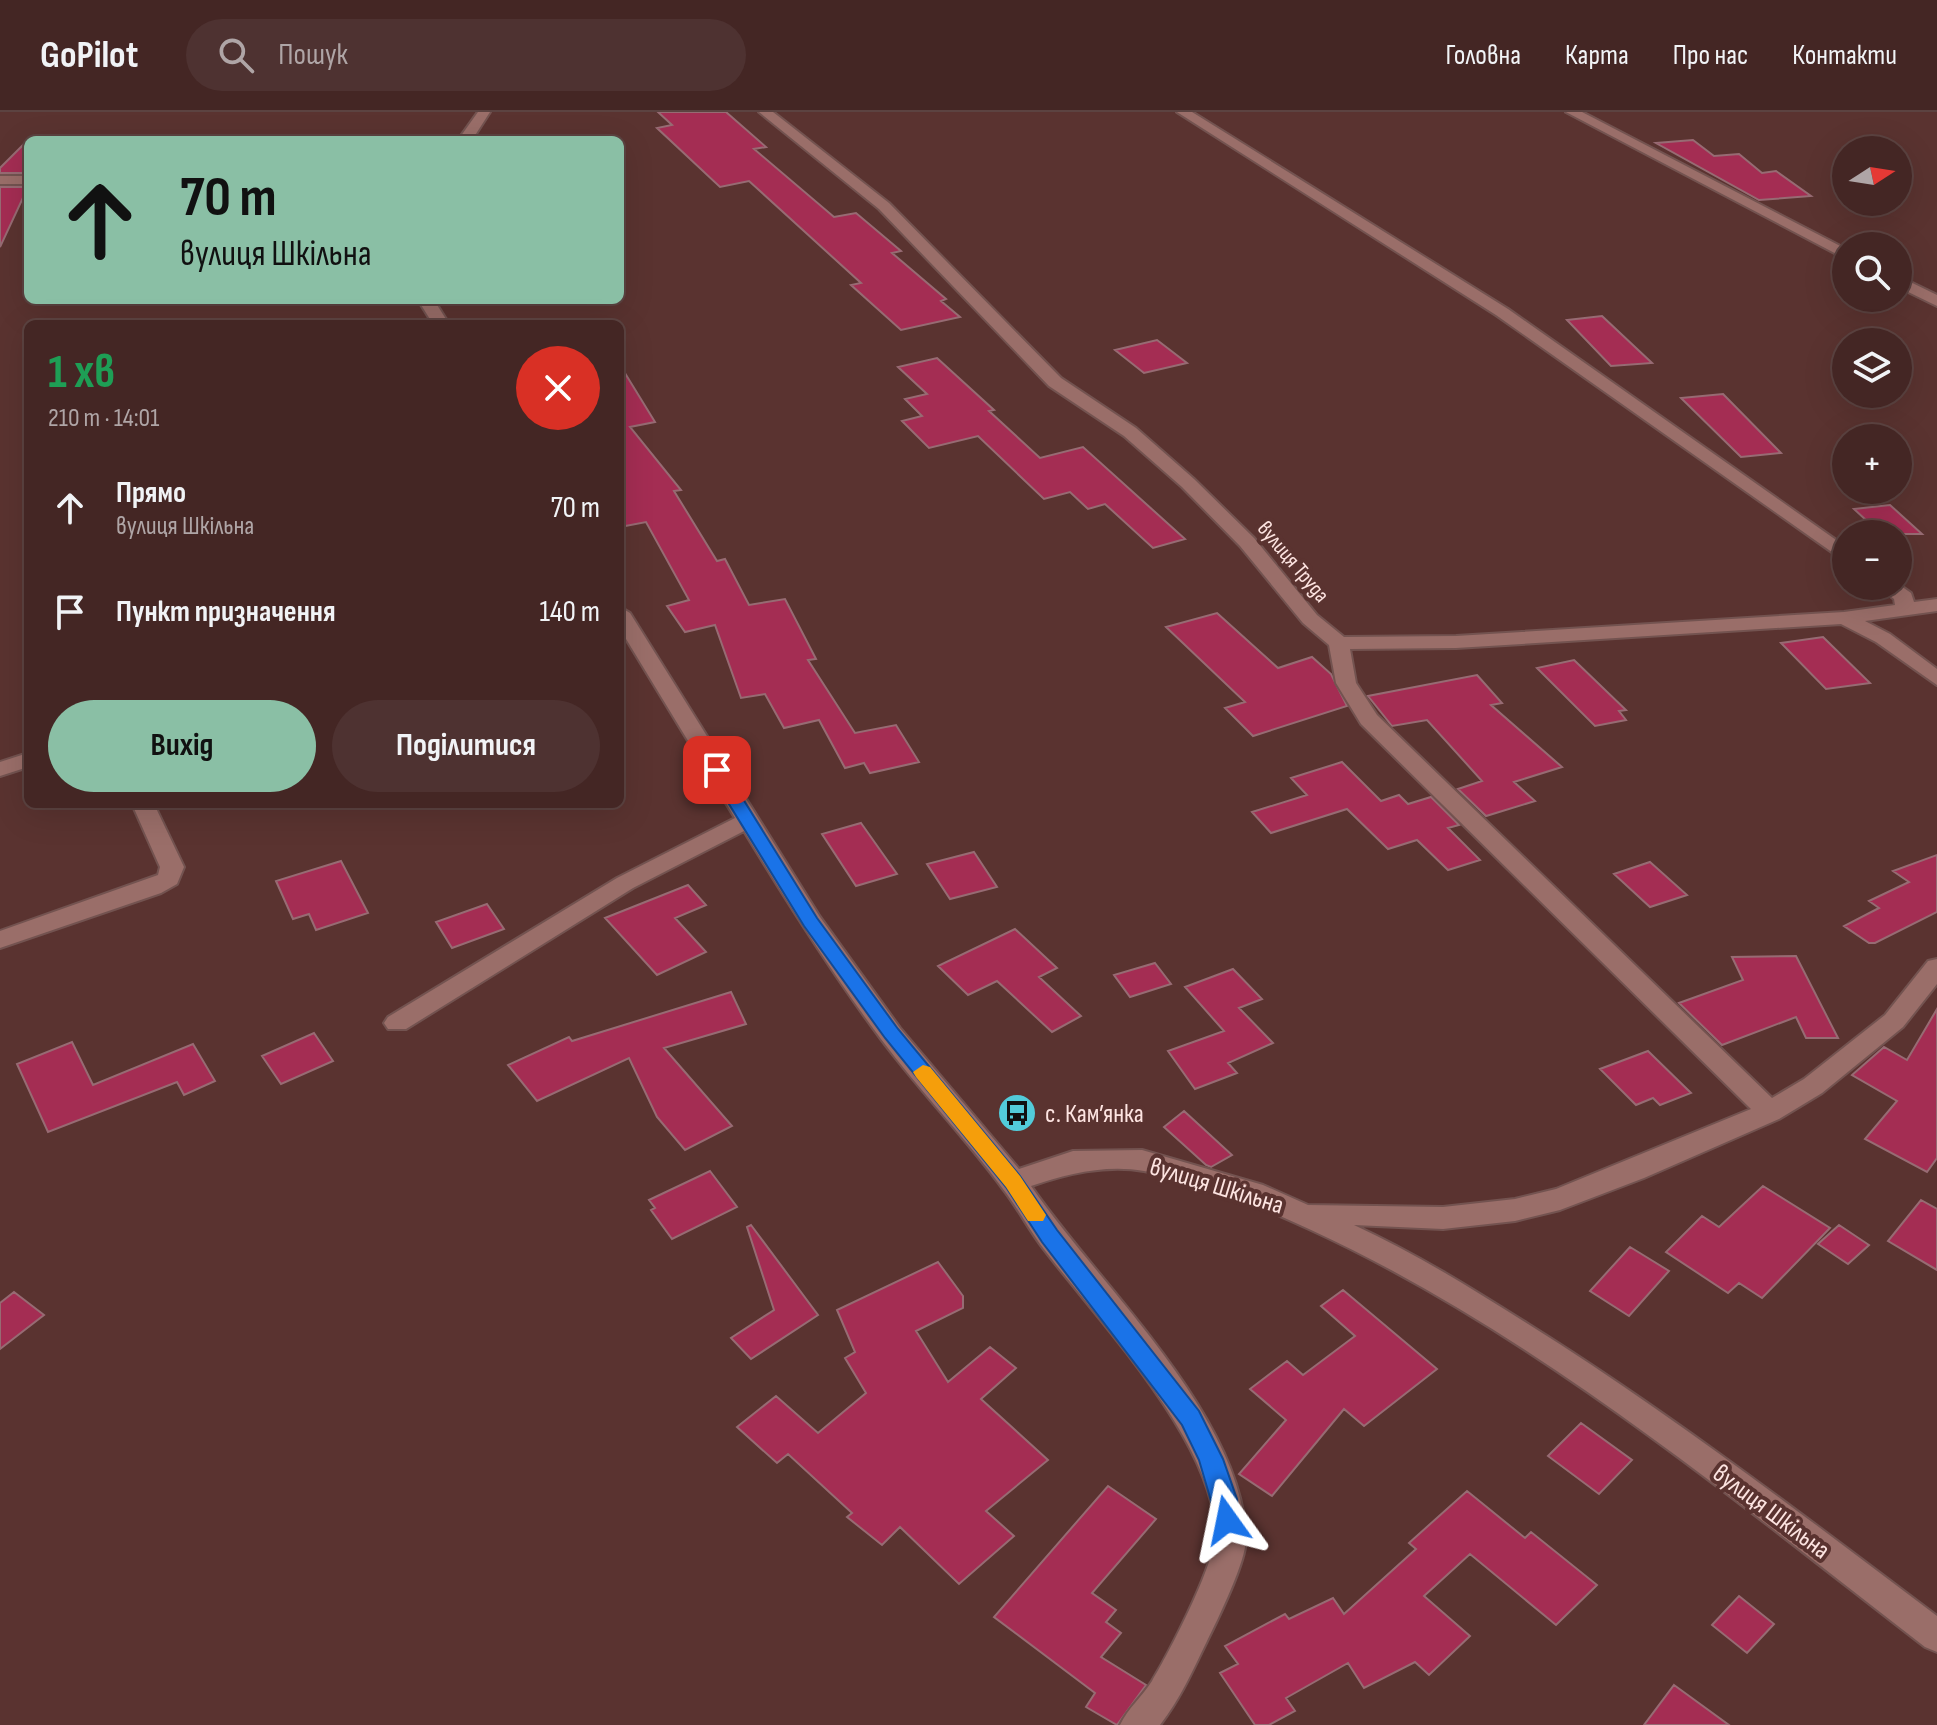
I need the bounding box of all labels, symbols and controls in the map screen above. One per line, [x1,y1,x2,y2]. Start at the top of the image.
search box [186,19,746,91]
text: GoPilot [40,33,138,78]
icon: search [214,33,258,77]
text: Пошук [278,37,348,73]
text: Головна [1445,39,1521,72]
text: Карта [1565,39,1629,72]
text: Про нас [1673,39,1748,72]
text: Контакти [1792,39,1897,72]
north arrow [1832,136,1912,216]
map controls [1832,136,1912,600]
text: 70 m [180,165,277,232]
icon: ahead [48,168,152,272]
button: search [1832,232,1912,312]
text: вулиця Шкільна [180,233,372,276]
button: layers [1832,328,1912,408]
text: 1 хв [48,344,115,401]
button: close [516,346,600,430]
text: 210 m · 14:01 [48,403,159,434]
button: + [1832,424,1912,504]
text: Прямо [116,475,186,511]
icon: ahead [48,486,92,530]
text: 70 m [551,490,600,526]
text: вулиця Шкільна [116,511,254,542]
street label: вулиця Труда [1251,516,1335,608]
button: − [1832,520,1912,600]
icon: arrive [48,590,92,634]
text: Пункт призначення [116,594,336,630]
text: 140 m [540,594,600,630]
button: Вихід [48,700,316,792]
button: Поділитися [332,700,600,792]
pin [683,736,751,804]
icon: arrive [695,748,739,792]
bus stop icon: с. Кам’янка [996,1092,1038,1134]
place label: с. Кам’янка [1045,1099,1144,1130]
street label: вулиця Шкільна [1146,1151,1287,1221]
street label: вулиця Шкільна [1707,1458,1836,1566]
position arrow [1185,1478,1269,1562]

